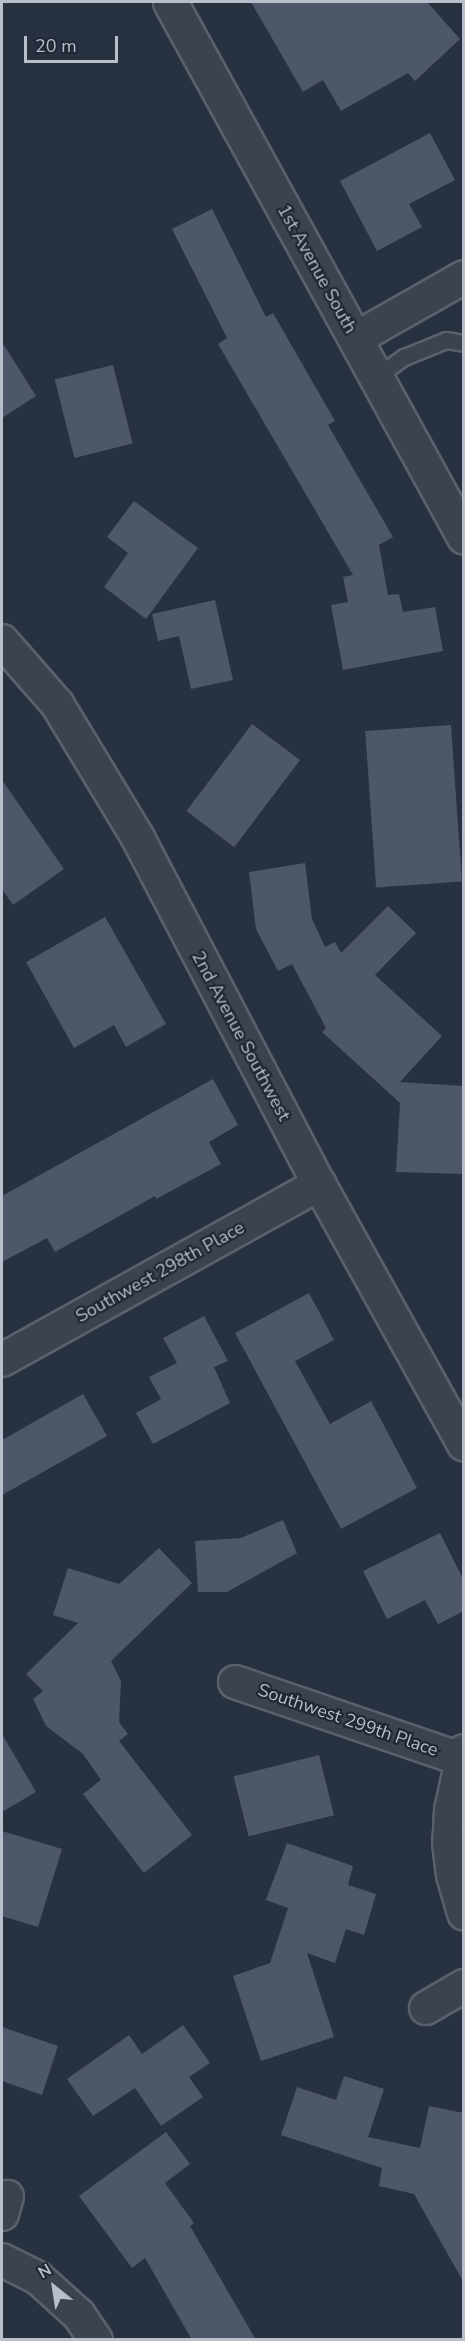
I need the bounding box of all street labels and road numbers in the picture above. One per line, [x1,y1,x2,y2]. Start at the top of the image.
street label: 1st Avenue South [273,201,361,337]
street label: 2nd Avenue Southwest [187,947,295,1125]
street label: Southwest 298th Place [72,1217,248,1327]
street label: Southwest 299th Place [255,1679,441,1761]

